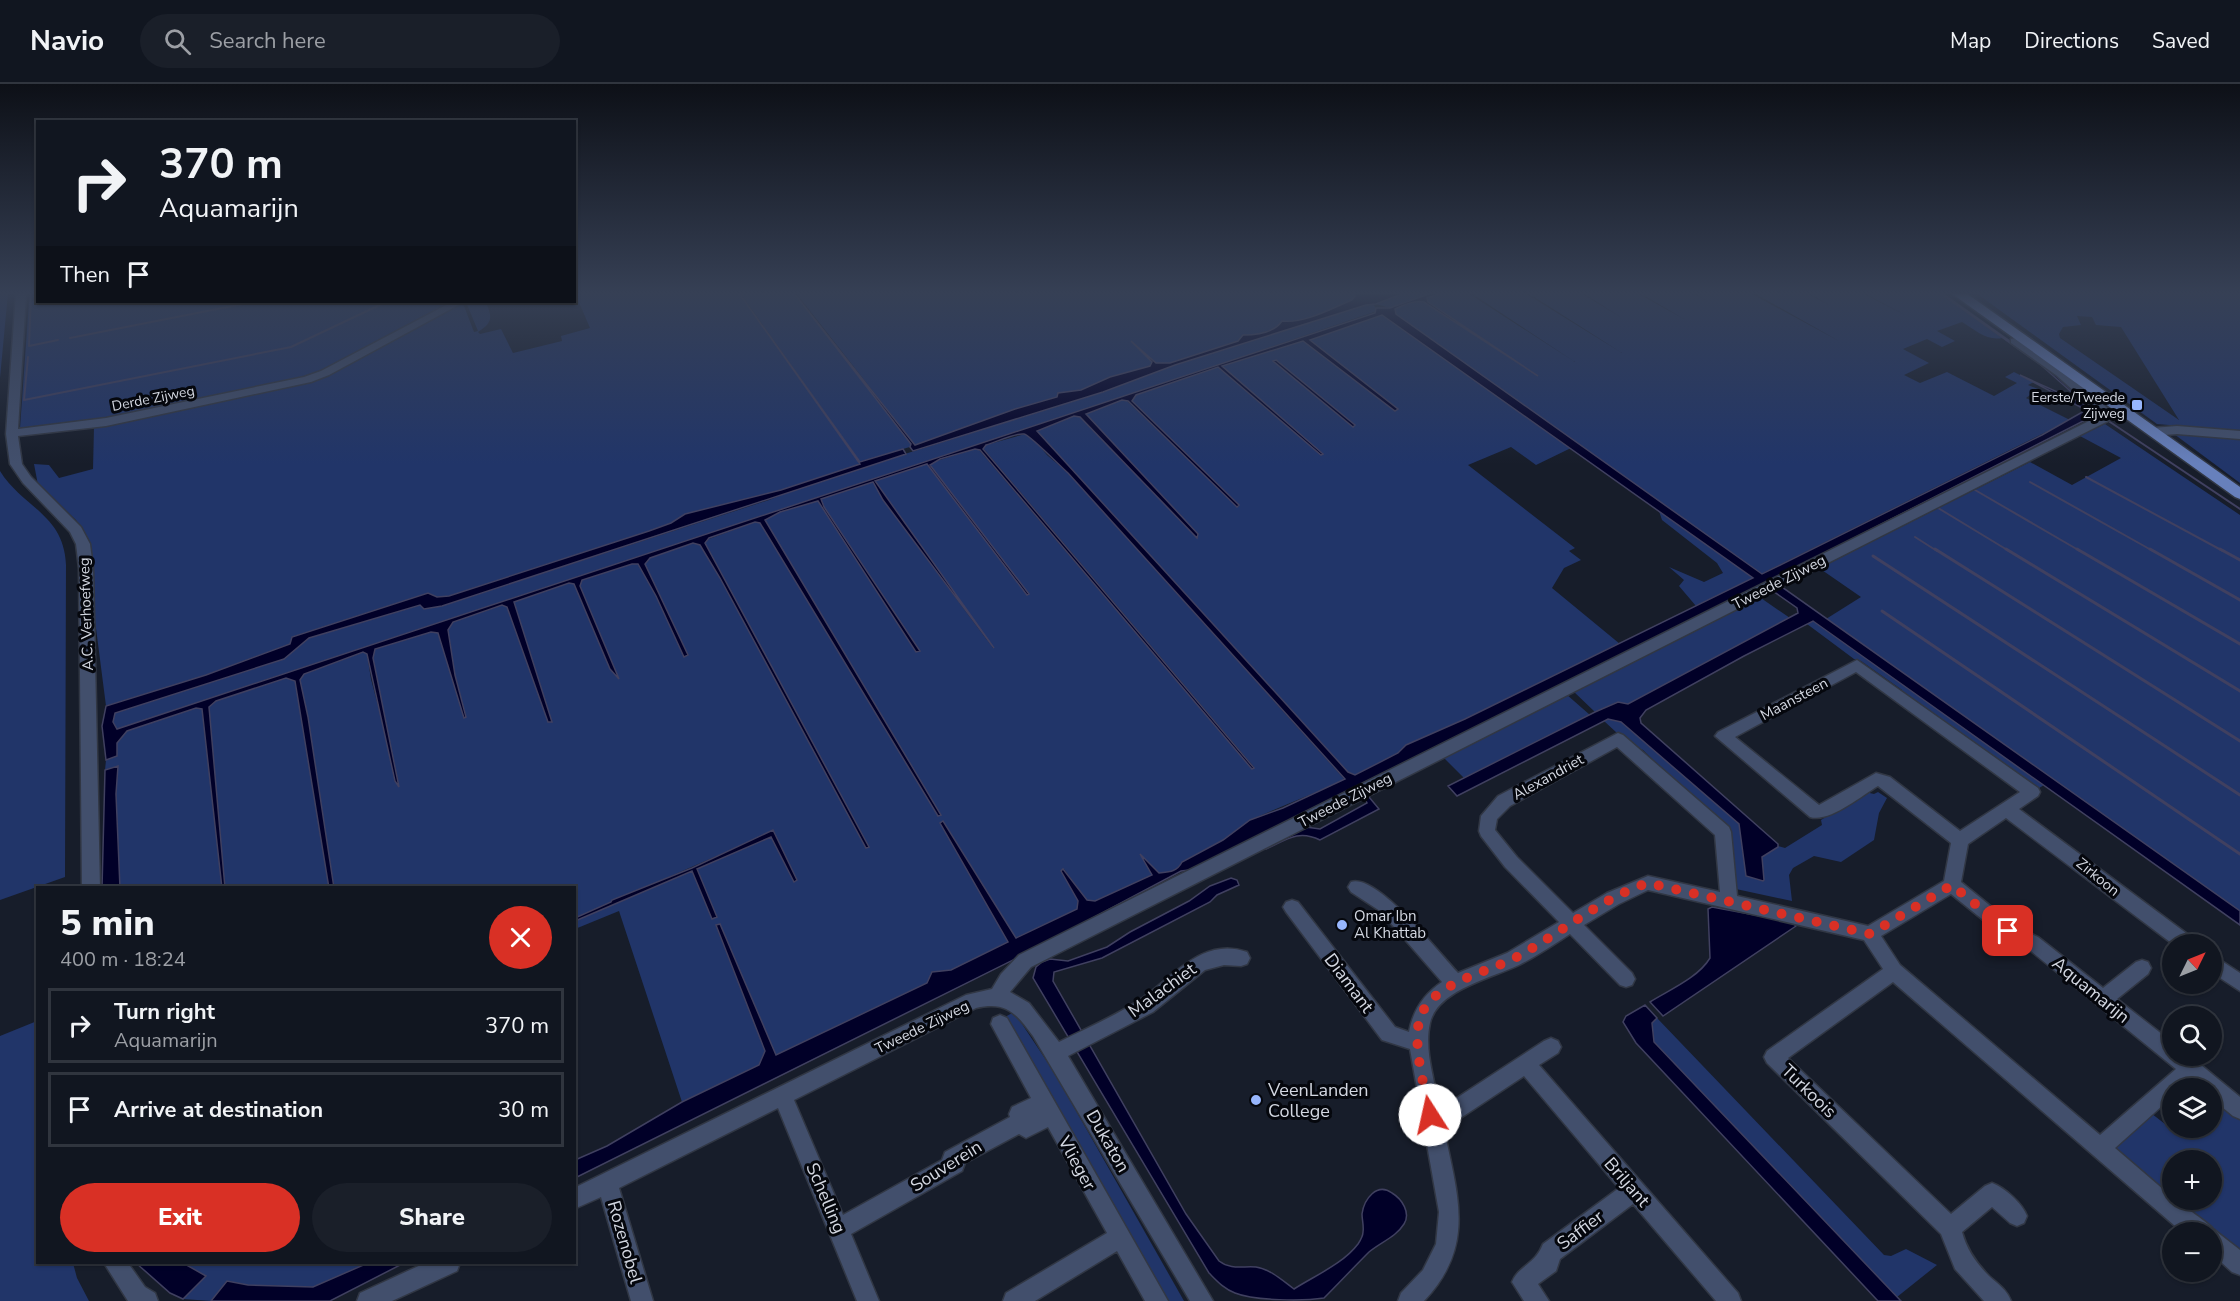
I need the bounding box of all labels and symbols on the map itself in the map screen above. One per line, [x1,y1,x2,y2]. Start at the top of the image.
street label: Derde Zijweg [110,381,196,416]
place label: Eerste/Tweede Zijweg [2031,388,2125,423]
marker: Eerste/Tweede Zijweg [2130,398,2144,412]
street label: Tweede Zijweg [1729,550,1829,614]
street label: A.C. Verhoefweg [74,557,98,671]
street label: Maansteen [1757,673,1831,725]
street label: Alexandriet [1509,749,1588,805]
street label: Tweede Zijweg [1295,768,1395,832]
street label: Zirkoon [2072,853,2124,901]
pin [1982,905,2033,956]
place label: Omar Ibn Al Khattab [1354,906,1426,943]
marker: Omar Ibn Al Khattab [1335,918,1349,932]
north arrow [2162,934,2222,994]
street label: Diamant [1319,948,1380,1018]
street label: Aquamarijn [2047,951,2135,1029]
street label: Malachiet [1123,957,1201,1023]
street label: Tweede Zijweg [872,996,972,1058]
street label: Turkoois [1776,1059,1842,1123]
place label: VeenLanden College [1267,1078,1369,1123]
position arrow [1398,1083,1462,1147]
marker: VeenLanden College [1249,1093,1263,1107]
street label: Dukaton [1081,1105,1135,1177]
street label: Vlieger [1052,1131,1102,1195]
street label: Souverein [906,1135,986,1197]
street label: Briljant [1599,1152,1656,1212]
street label: Schelling [800,1159,852,1237]
street label: Rozenobel [602,1198,648,1287]
street label: Saffier [1552,1204,1609,1255]

